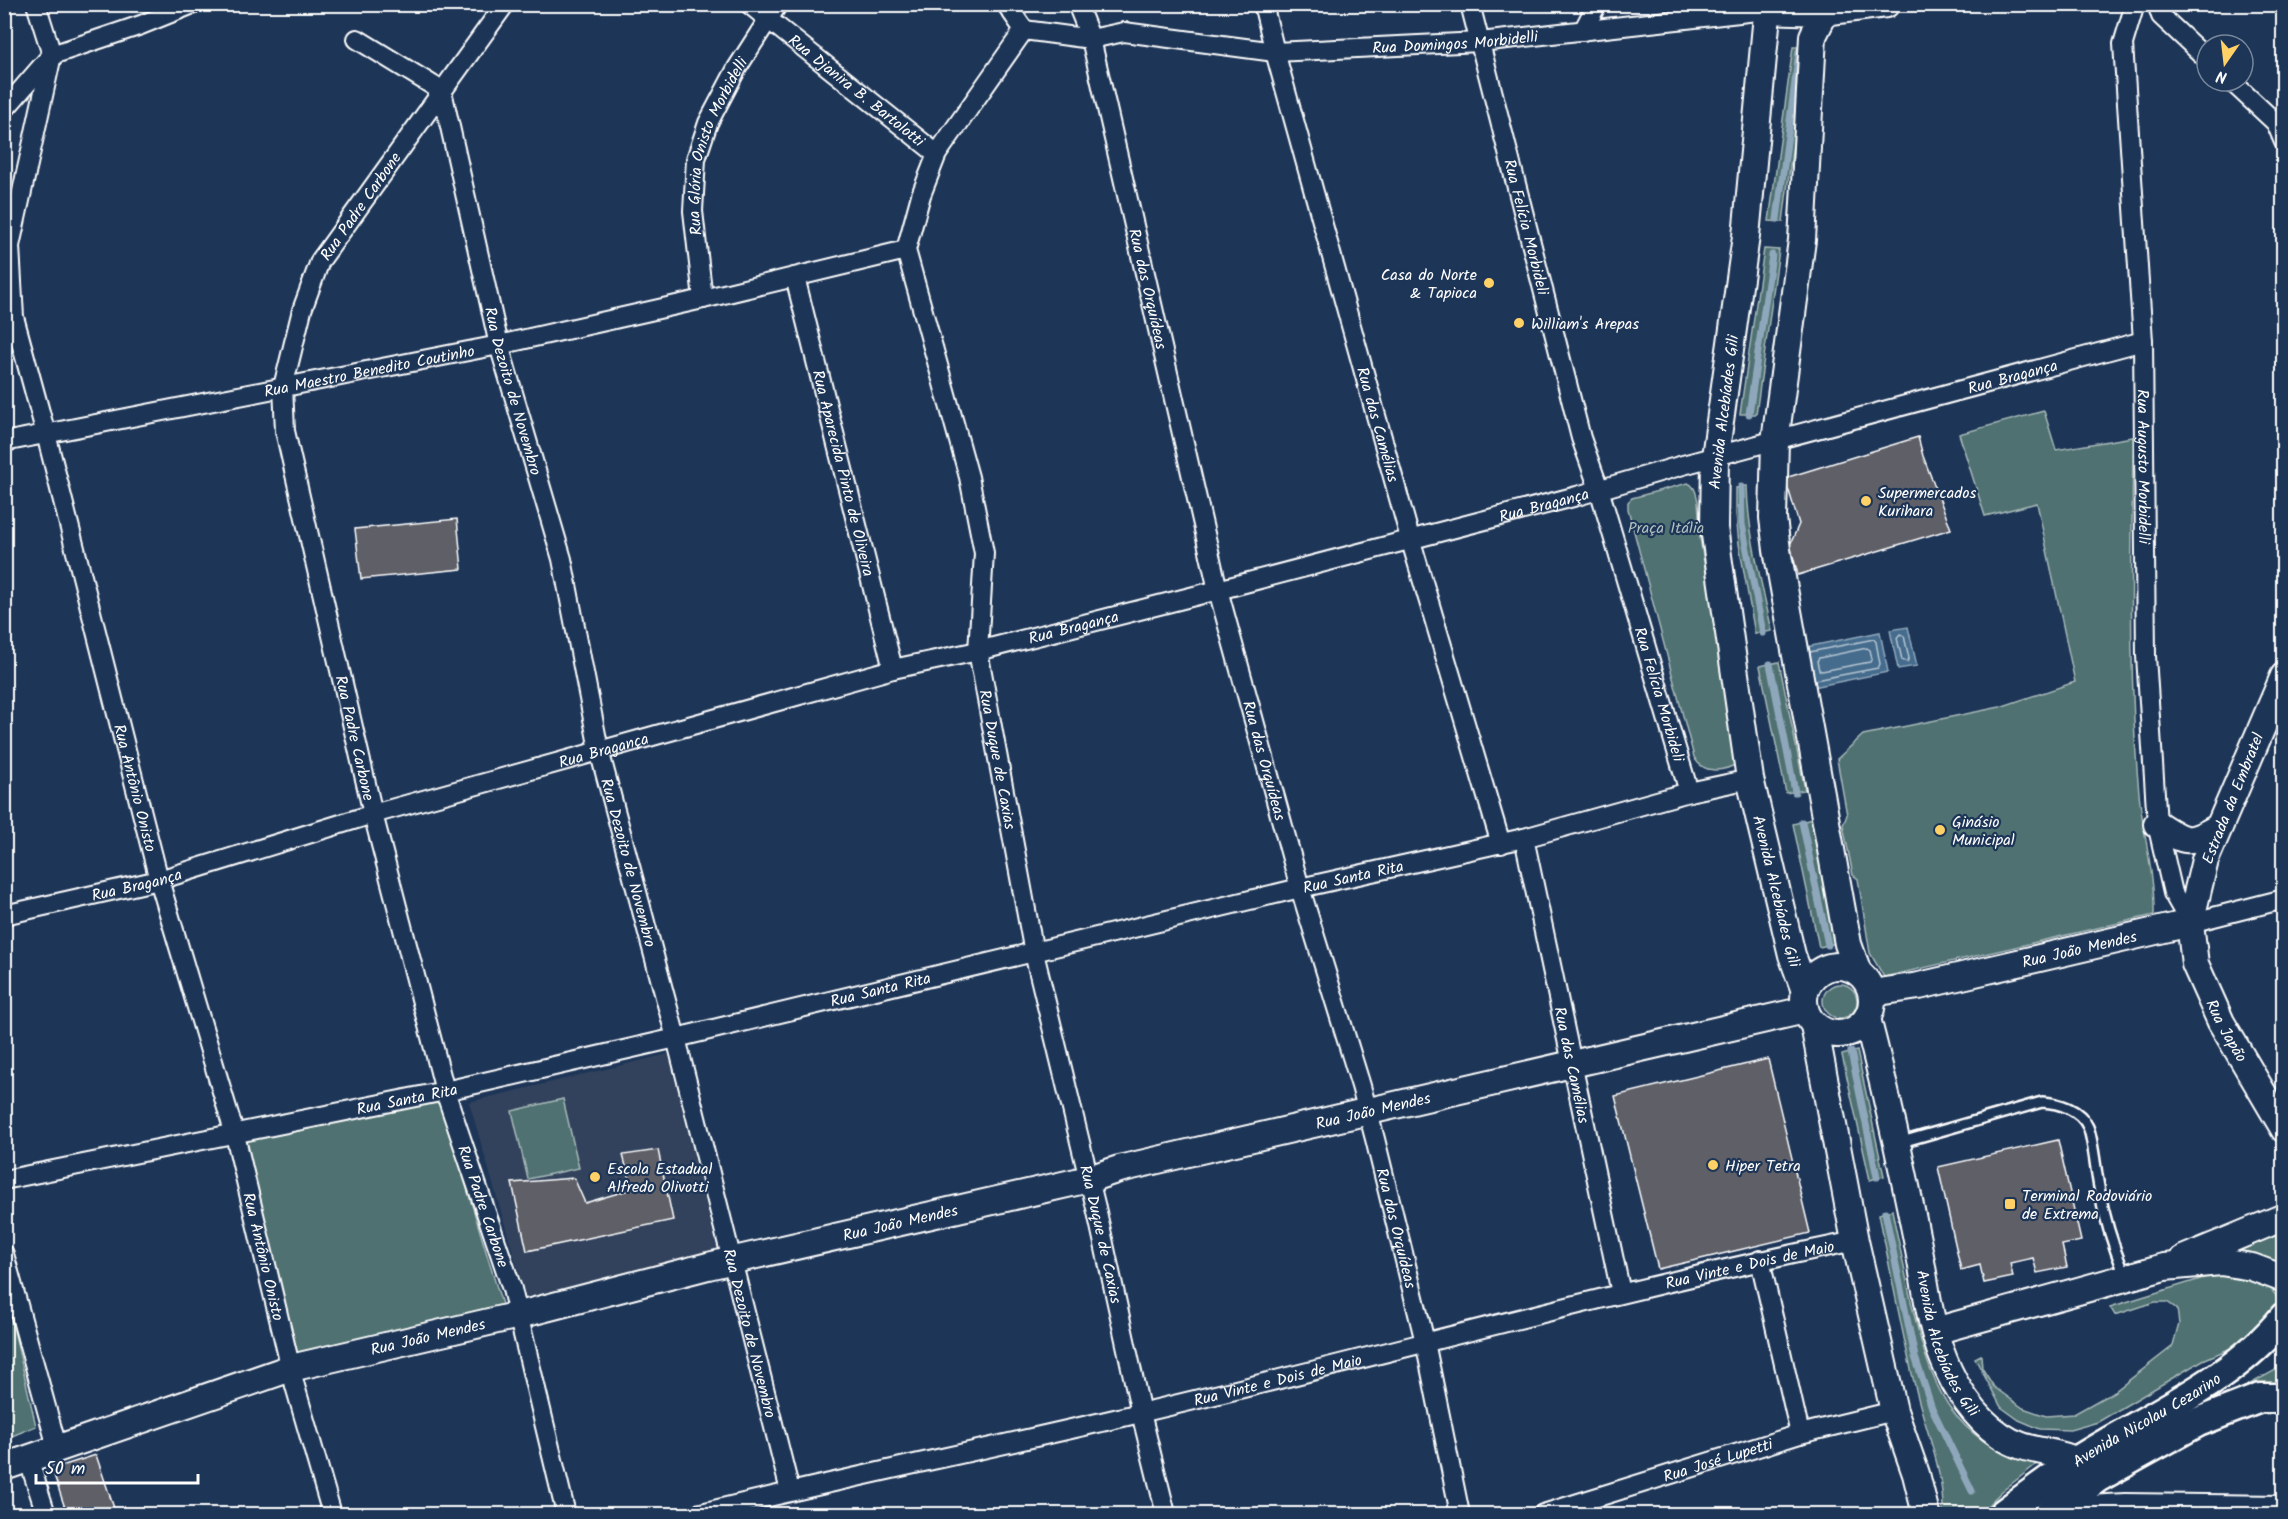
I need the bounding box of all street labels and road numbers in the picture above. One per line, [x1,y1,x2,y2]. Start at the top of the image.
street label: Rua Domingos Morbidelli [1372,24,1540,61]
street label: Rua Djanira B. Bartolotti [782,29,931,154]
street label: Rua Glória Onisto Morbidelli [682,52,756,237]
street label: Rua Padre Carbone [314,147,408,266]
street label: Rua Felícia Morbideli [1496,157,1555,299]
street label: Rua das Orquídeas [1121,226,1173,352]
street label: Rua Dezoito de Novembro [477,305,548,478]
street label: Avenida Alcebíades Gili [1703,332,1747,491]
street label: Rua Maestro Benedito Coutinho [262,339,477,405]
street label: Rua Bragança [1965,354,2061,402]
street label: Rua das Camélias [1349,364,1405,486]
street label: Rua Aparecida Pinto de Oliveira [805,367,880,579]
street label: Rua Augusto Morbidelli [2129,389,2156,545]
street label: Rua Bragança [1496,482,1592,530]
street label: Rua Bragança [1026,605,1122,652]
street label: Rua Felícia Morbideli [1627,624,1691,766]
street label: Rua Padre Carbone [328,673,381,803]
street label: Rua Duque de Caxias [971,688,1022,832]
street label: Rua das Orquídeas [1235,698,1292,824]
street label: Rua Antônio Onisto [106,722,162,855]
street label: Rua Bragança [556,727,652,776]
street label: Estrada da Embratel [2196,729,2271,868]
street label: Rua Dezoito de Novembro [593,776,662,950]
street label: Avenida Alcebíades Gili [1745,813,1807,972]
street label: Rua Santa Rita [1301,854,1406,901]
street label: Rua Bragança [89,863,185,909]
street label: Rua João Mendes [2020,925,2140,976]
street label: Rua Santa Rita [828,966,933,1014]
street label: Rua Japão [2198,995,2253,1067]
street label: Rua das Camélias [1546,1005,1596,1126]
street label: Rua Santa Rita [354,1078,460,1123]
street label: Rua João Mendes [1313,1086,1433,1137]
street label: Rua Padre Carbone [450,1142,515,1271]
street label: Rua Duque de Caxias [1072,1163,1128,1306]
street label: Rua das Orquídeas [1369,1166,1422,1292]
street label: Rua Antônio Onisto [235,1190,290,1323]
street label: Rua João Mendes [840,1198,961,1249]
street label: Rua Vinte e Dois de Maio [1663,1235,1837,1297]
street label: Rua Dezoito de Novembro [715,1246,782,1421]
street label: Avenida Alcebíades Gili [1909,1268,1985,1424]
street label: Rua João Mendes [368,1312,488,1363]
street label: Rua Vinte e Dois de Maio [1191,1348,1365,1414]
street label: Avenida Nicolau Cezarino [2068,1367,2227,1474]
street label: Rua José Lupetti [1660,1432,1777,1490]

